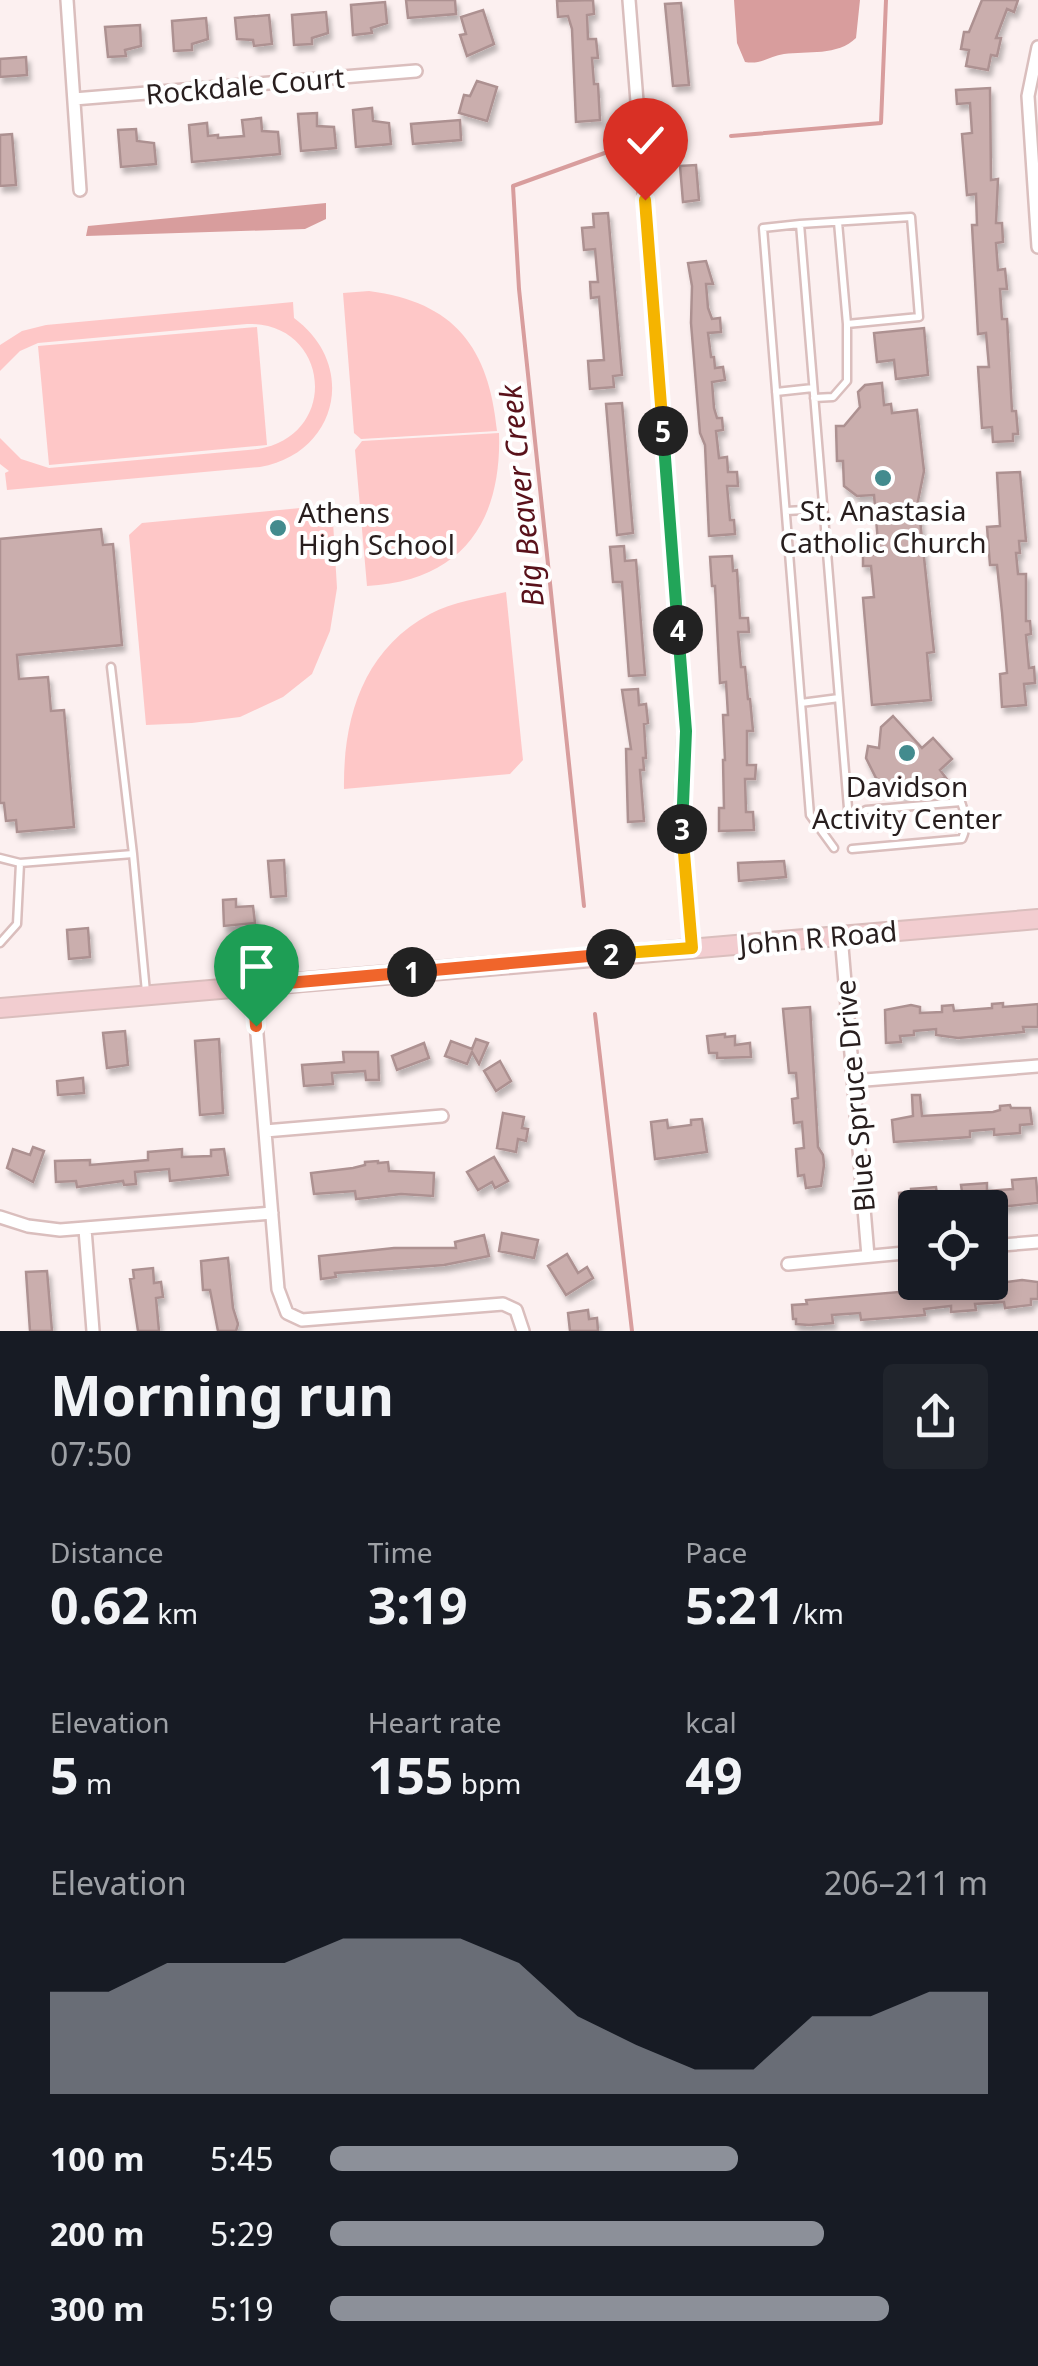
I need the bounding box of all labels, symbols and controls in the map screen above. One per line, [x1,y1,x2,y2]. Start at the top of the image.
street label: Rockdale Court [144,57,346,113]
pin [603,98,688,201]
icon: check [618,113,673,168]
water label: Big Beaver Creek [489,382,553,609]
pin: 5 [638,406,688,456]
text: 5 [655,412,671,450]
marker: St. Anastasia Catholic Church [872,467,894,489]
place label: St. Anastasia Catholic Church [780,491,986,561]
place label: Athens High School [298,493,455,563]
marker: Athens High School [267,517,289,539]
pin: 4 [653,605,703,655]
text: 4 [670,611,686,649]
marker: Davidson Activity Center [896,742,918,764]
place label: Davidson Activity Center [812,767,1002,837]
pin: 3 [657,804,707,854]
text: 3 [674,810,690,848]
street label: John R Road [734,911,899,963]
pin [214,924,299,1027]
pin: 2 [586,929,636,979]
text: 2 [603,935,619,973]
icon: arrive [229,939,284,994]
pin: 1 [387,947,437,997]
text: 1 [404,953,420,991]
street label: Blue Spruce Drive [825,978,883,1214]
map controls [898,1190,1008,1300]
button: locate [898,1190,1008,1300]
text: Morning run [50,1357,394,1432]
button: share [883,1364,988,1469]
text: 07:50 [50,1432,132,1475]
text: Distance [50,1533,163,1571]
text: Time [368,1533,432,1571]
text: Pace [685,1533,747,1571]
text: 0.62 [50,1571,150,1639]
text: 3:19 [368,1571,468,1639]
text: 5:21 [685,1571,785,1639]
text: km [150,1594,198,1632]
text: /km [785,1594,844,1632]
text: Elevation [50,1703,170,1741]
text: Heart rate [368,1703,501,1741]
text: kcal [685,1703,737,1741]
text: 5 [50,1741,79,1809]
text: 155 [368,1741,453,1809]
text: 49 [685,1741,743,1809]
text: m [79,1764,112,1802]
text: bpm [453,1764,521,1802]
text: Elevation [50,1861,187,1904]
text: 206–211 m [824,1861,988,1904]
text: 100 m [50,2137,144,2180]
text: 5:45 [210,2137,274,2180]
text: 200 m [50,2212,144,2255]
text: 5:29 [210,2212,274,2255]
text: 300 m [50,2287,144,2330]
text: 5:19 [210,2287,274,2330]

